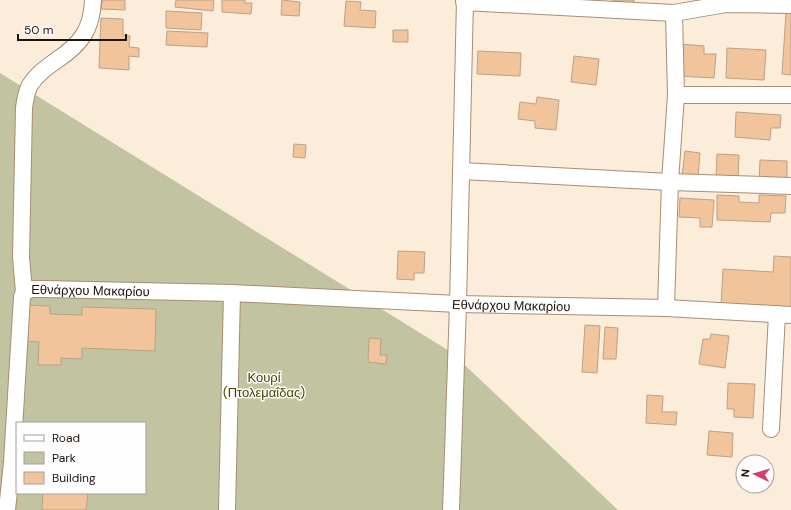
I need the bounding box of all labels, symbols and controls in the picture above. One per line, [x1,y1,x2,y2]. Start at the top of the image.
scale bar [18,16,126,42]
text: 50 m [24,22,53,38]
street label: Εθνάρχου Μακαρίου [31,280,150,300]
street label: Εθνάρχου Μακαρίου [452,295,571,315]
park label: Κουρί (Πτολεμαΐδας) [223,369,305,401]
legend [16,422,146,494]
text: Road [52,430,80,446]
text: Park [52,450,76,466]
north arrow [735,454,775,494]
text: N [738,469,752,478]
text: Building [52,470,96,486]

